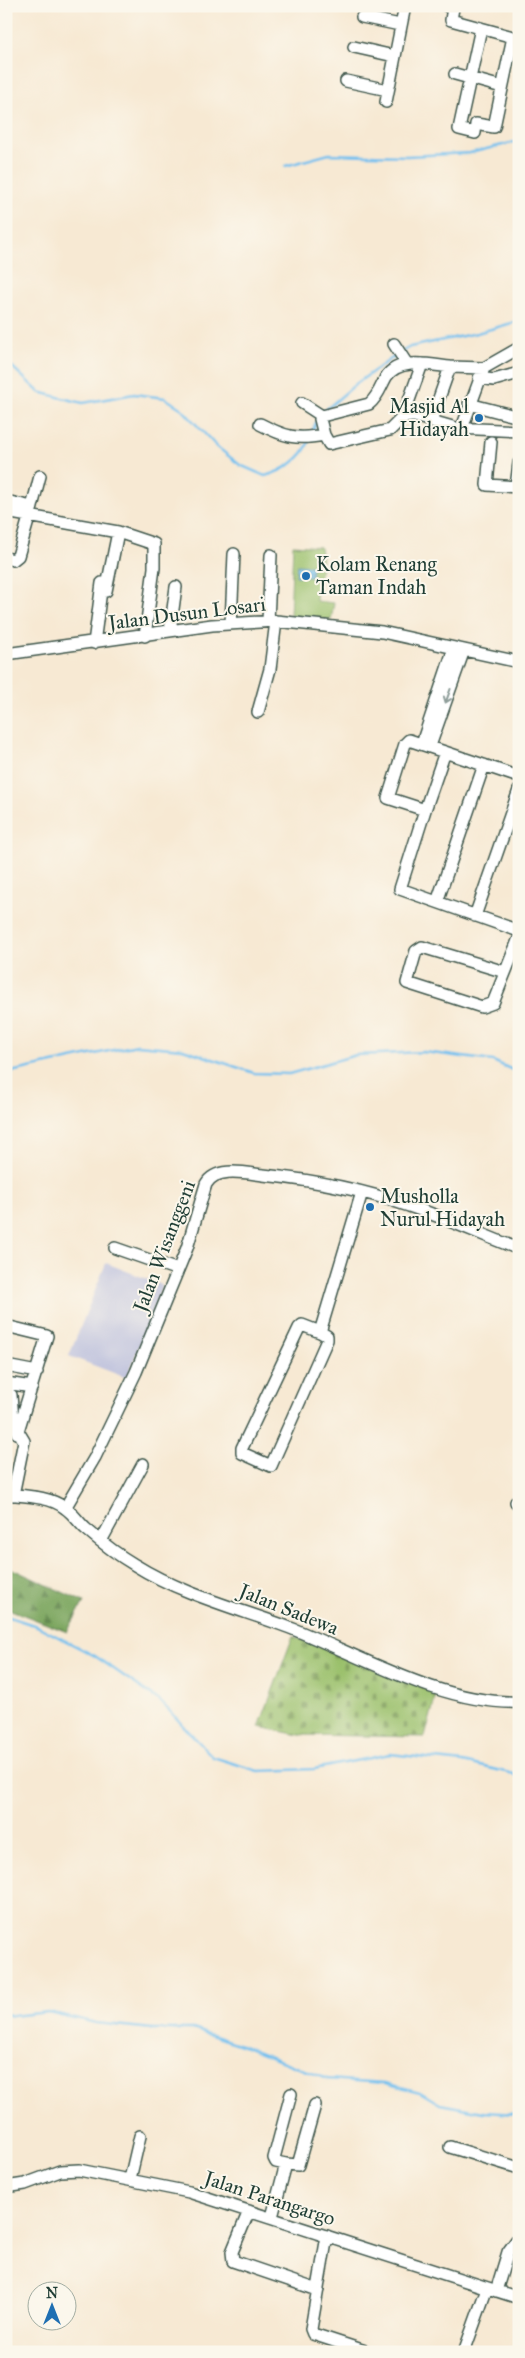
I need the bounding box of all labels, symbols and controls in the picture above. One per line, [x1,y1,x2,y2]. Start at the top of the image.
place label: Masjid Al Hidayah [389,394,470,441]
marker: Masjid Al Hidayah [473,412,485,424]
place label: Kolam Renang Taman Indah [316,552,437,599]
marker: Kolam Renang Taman Indah [300,570,312,582]
street label: Jalan Dusun Losari [105,591,268,636]
one-way arrow [443,687,452,703]
street label: Jalan Wisanggeni [127,1176,201,1318]
place label: Musholla Nurul Hidayah [380,1184,505,1231]
marker: Musholla Nurul Hidayah [364,1201,376,1213]
street label: Jalan Sadewa [234,1577,343,1641]
street label: Jalan Parangargo [199,2165,338,2231]
north arrow [28,2280,78,2330]
text: N [46,2285,58,2302]

